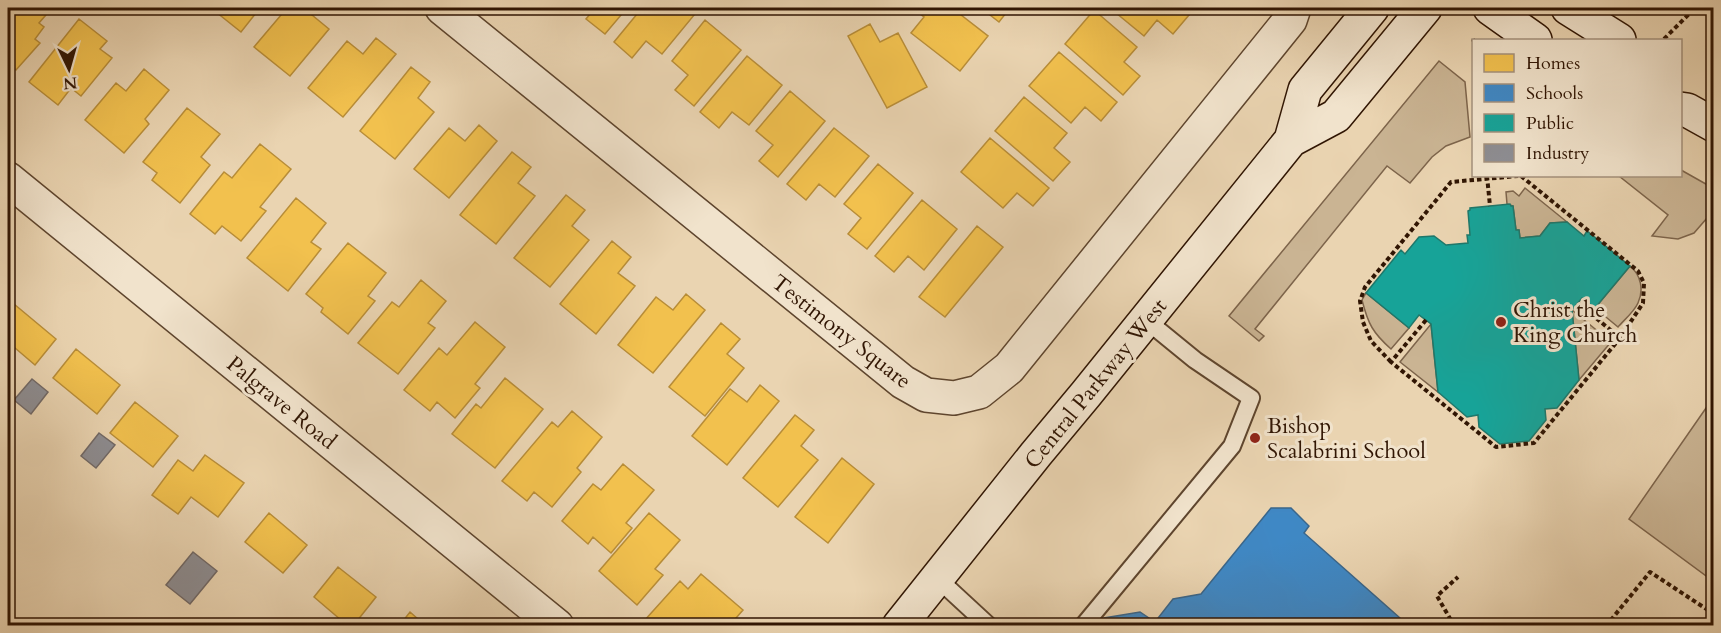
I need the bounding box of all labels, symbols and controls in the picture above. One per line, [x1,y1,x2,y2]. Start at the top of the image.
north arrow [39,39,99,99]
legend [1472,39,1682,177]
text: Homes [1526,51,1580,76]
text: N [62,71,78,95]
text: Schools [1526,81,1583,106]
text: Public [1526,111,1574,136]
text: Industry [1526,141,1590,166]
street label: Testimony Square [765,268,917,396]
street label: Central Parkway West [1018,292,1174,475]
place label: Christ the King Church [1513,295,1637,350]
marker: Christ the King Church [1494,315,1508,329]
street label: Palgrave Road [220,349,343,457]
place label: Bishop Scalabrini School [1267,411,1426,466]
marker: Bishop Scalabrini School [1248,431,1262,445]

